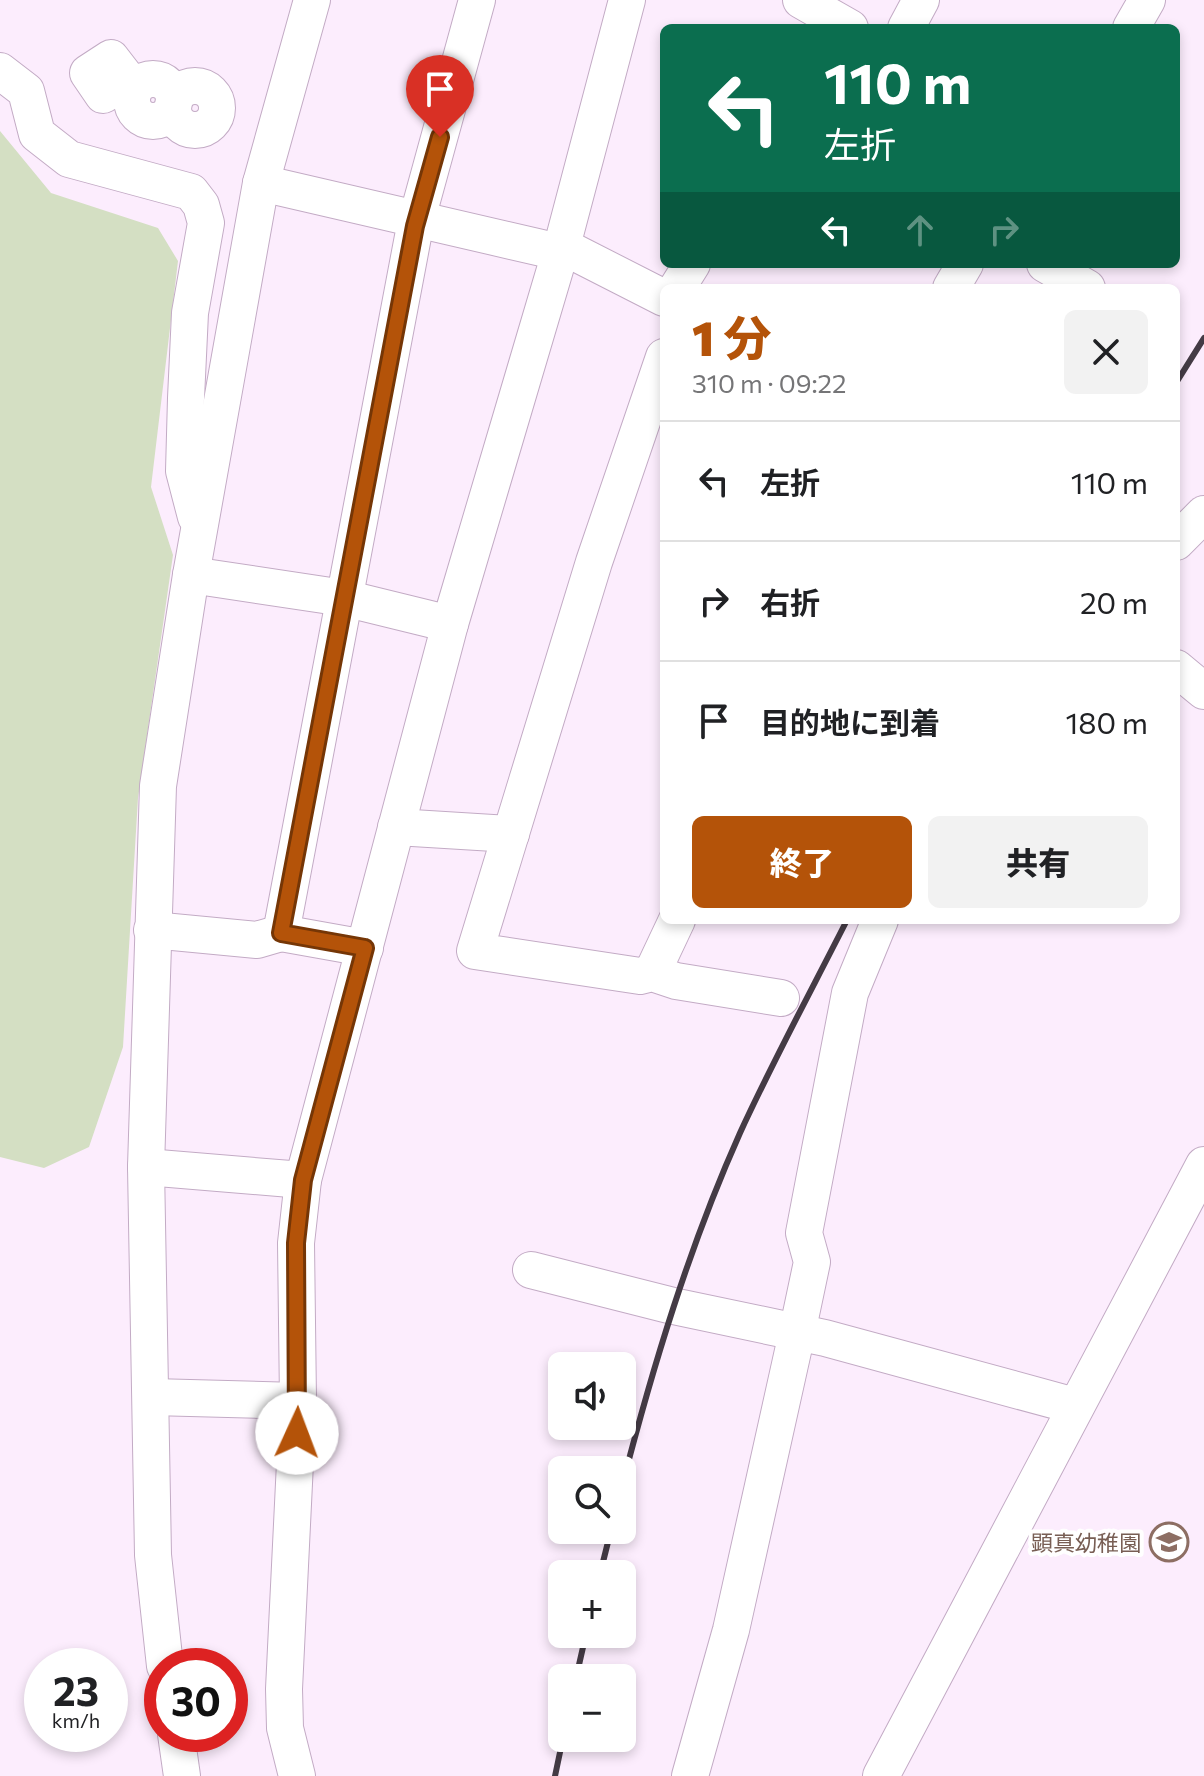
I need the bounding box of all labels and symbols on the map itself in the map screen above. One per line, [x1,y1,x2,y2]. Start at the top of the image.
pin [406,55,474,137]
position arrow [255,1391,339,1475]
school or university icon: 顕真幼稚園 [1148,1521,1190,1563]
place label: 顕真幼稚園 [1031,1529,1141,1556]
speed limit sign: 30 [144,1648,248,1752]

